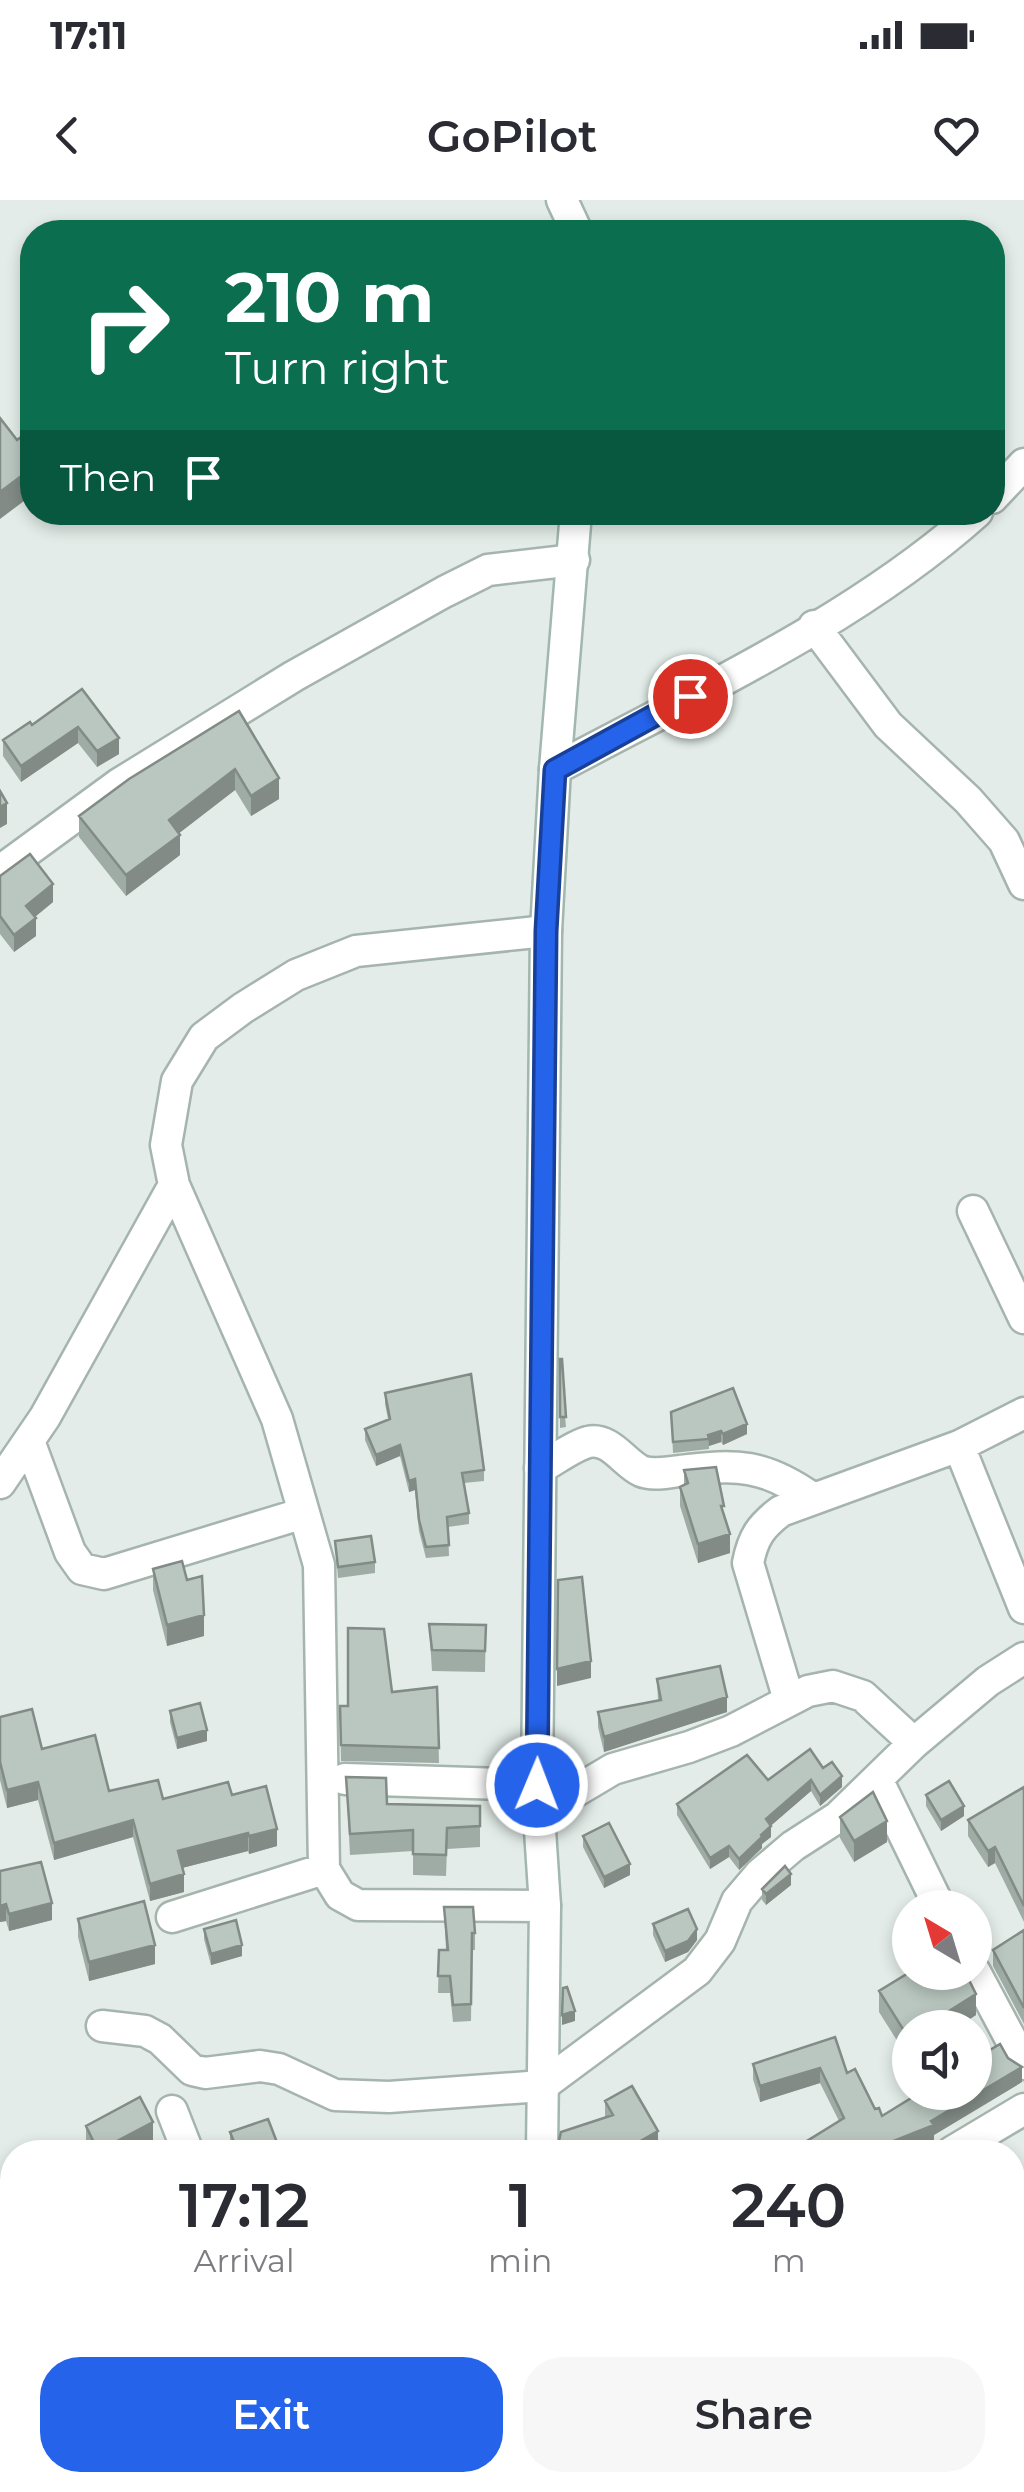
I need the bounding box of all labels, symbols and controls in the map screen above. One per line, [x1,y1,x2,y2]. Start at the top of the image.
text: 17:11 [50,12,127,59]
icon: back [40,108,95,163]
text: GoPilot [427,108,597,163]
icon: heart [929,108,984,163]
text: 210 m [225,254,435,340]
icon: right [60,260,190,390]
text: Turn right [225,340,450,395]
icon: arrive [176,450,231,505]
text: Then [60,454,156,501]
pin [648,654,733,739]
icon: arrive [663,669,718,724]
position arrow [485,1733,589,1837]
north arrow [892,1890,992,1990]
map controls [892,1890,992,2110]
button: sound [892,2010,992,2110]
text: 17:12 [179,2169,309,2242]
text: 1 [509,2169,532,2242]
text: 240 [731,2169,846,2242]
text: Arrival [194,2241,295,2280]
text: min [488,2241,552,2280]
text: m [772,2241,806,2280]
button: Exit [40,2357,503,2472]
button: Share [523,2357,985,2472]

